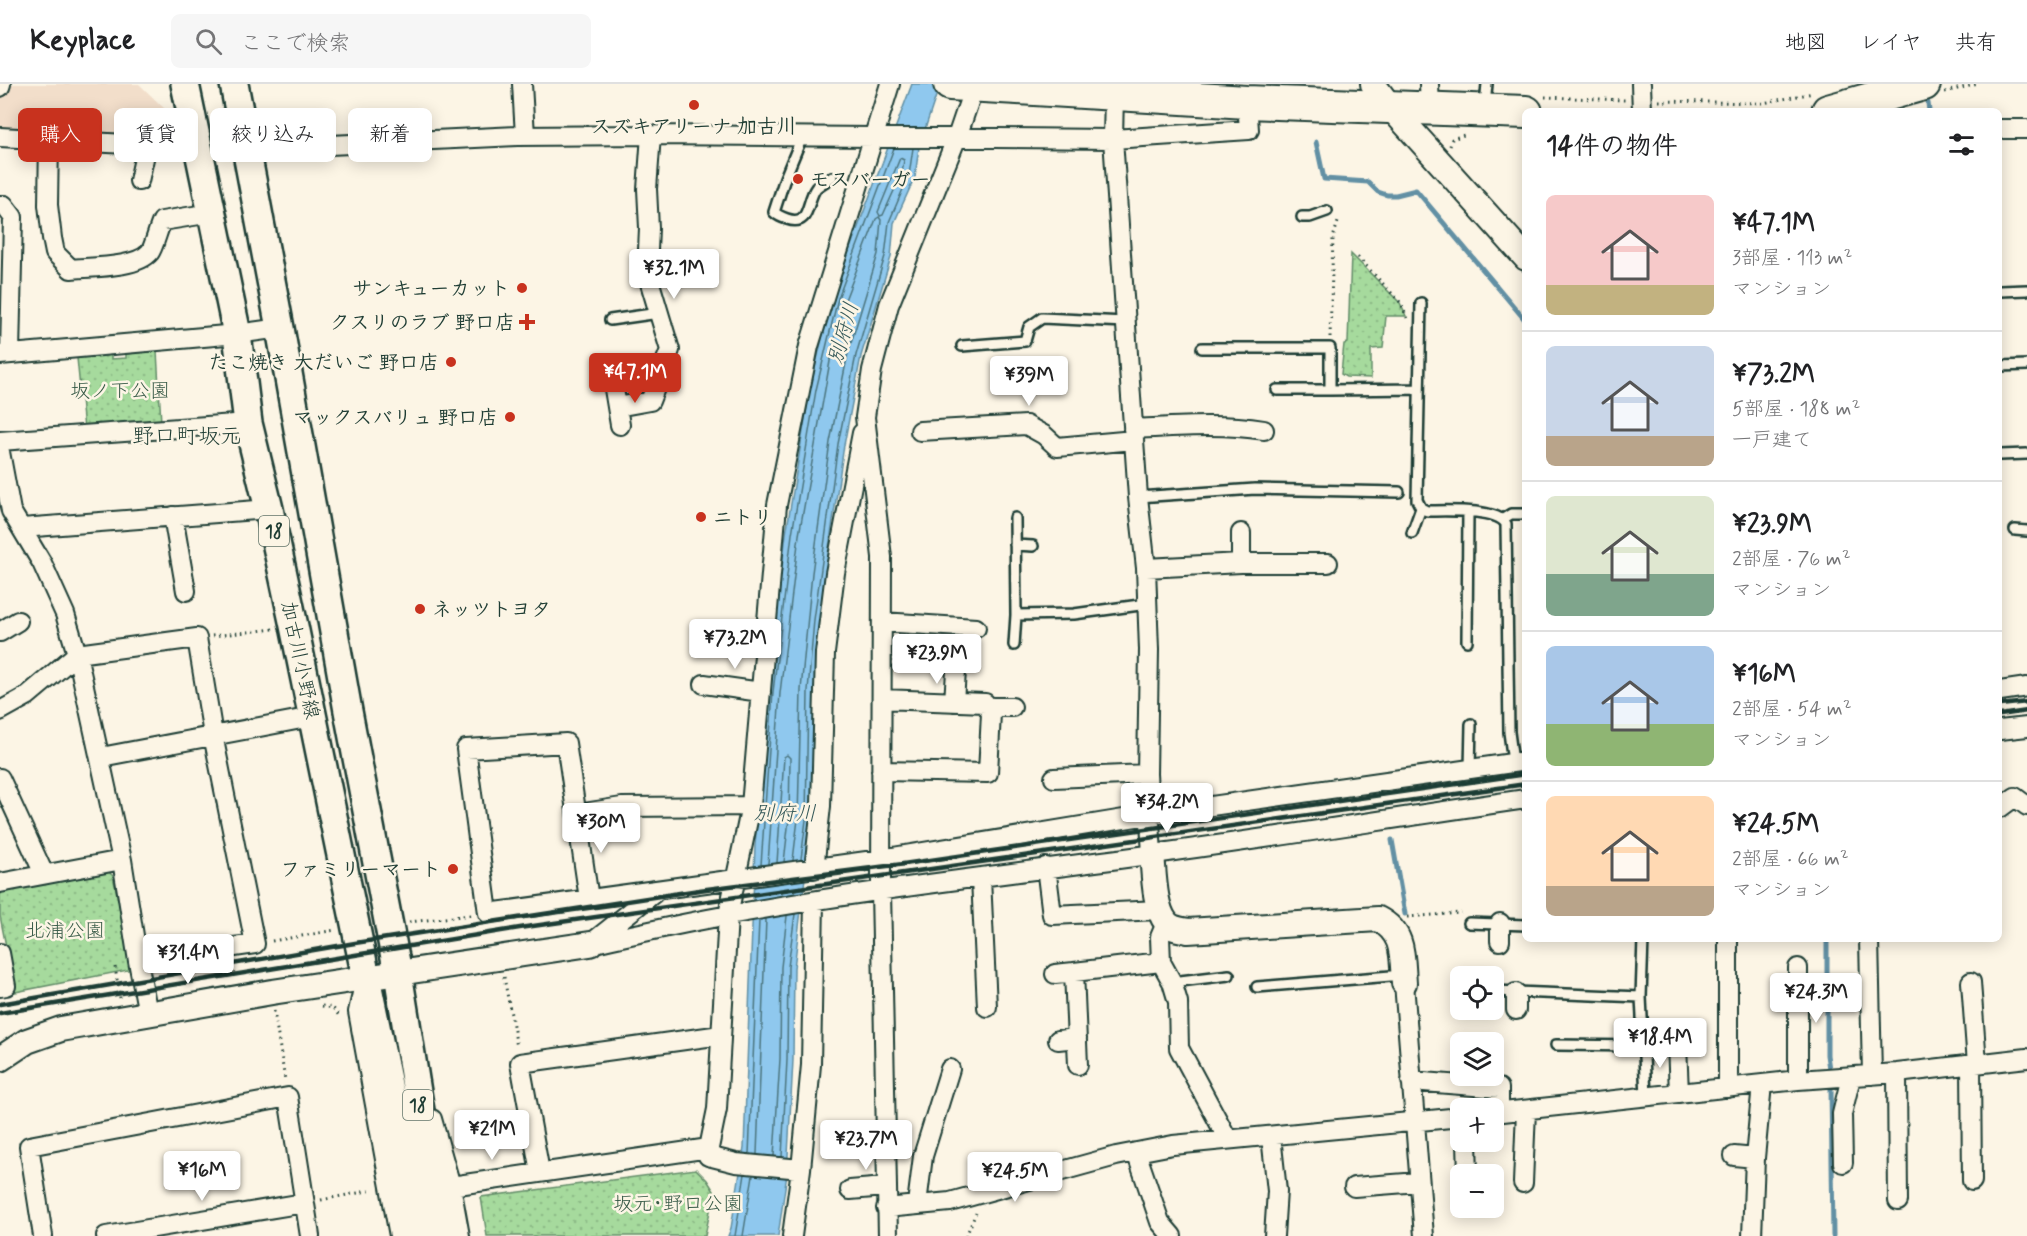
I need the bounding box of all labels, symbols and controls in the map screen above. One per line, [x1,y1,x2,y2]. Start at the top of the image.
search box [171,14,591,68]
text: Keyplace [30,23,135,60]
icon: search [192,25,225,58]
text: 地図 [1785,29,1827,57]
text: レイヤ [1860,29,1922,57]
text: 共有 [1955,29,1997,57]
text: ここで検索 [240,30,350,58]
marker: スズキアリーナ 加古川 [687,98,701,112]
chip: 購入 [18,108,102,162]
chip: 賃貸 [114,108,198,162]
chip: 絞り込み [210,108,336,162]
chip: 新着 [348,108,432,162]
place label: スズキアリーナ 加古川 [591,114,797,141]
icon: filters [1945,128,1978,161]
text: 14件の物件 [1546,130,1677,164]
place label: モスバーガー [810,167,930,194]
marker: モスバーガー [791,172,805,186]
text: ¥47.1M [1732,207,1815,241]
icon: home [1594,219,1666,291]
text: 3部屋 · 113 m² [1732,245,1852,272]
pin: ¥32.1M [625,249,723,300]
text: ¥32.1M [643,255,705,282]
place label: サンキューカット [352,276,510,303]
text: マンション [1732,276,1831,303]
marker: サンキューカット [515,281,529,295]
water label: 別府川 [822,299,866,367]
place label: クスリのラブ 野口店 [330,310,515,337]
marker: クスリのラブ 野口店 [520,315,534,329]
place label: たこ焼き 大だいご 野口店 [208,350,439,377]
pin: ¥47.1M [586,353,684,404]
marker: たこ焼き 大だいご 野口店 [444,355,458,369]
pin: ¥39M [993,356,1065,407]
text: ¥73.2M [1732,358,1815,392]
text: ¥47.1M [603,359,667,386]
text: ¥39M [1004,362,1054,389]
icon: home [1594,370,1666,442]
park label: 坂ノ下公園 [70,378,170,405]
text: 5部屋 · 188 m² [1732,396,1860,423]
place label: マックスバリュ 野口店 [293,405,498,432]
marker: マックスバリュ 野口店 [503,410,517,424]
district label: 野口町坂元 [132,423,242,451]
text: 一戸建て [1732,427,1812,454]
place label: ニトリ [713,505,773,532]
text: ¥23.9M [1732,508,1812,542]
marker: ニトリ [694,510,708,524]
road number: 18 [259,516,289,546]
icon: home [1594,520,1666,592]
text: 2部屋 · 76 m² [1732,546,1851,573]
text: マンション [1732,577,1831,604]
place label: ネッツトヨタ [432,597,551,624]
street label: 加古川小野線 [274,599,325,722]
marker: ネッツトヨタ [413,602,427,616]
pin: ¥73.2M [686,619,784,670]
text: ¥73.2M [703,625,767,652]
pin: ¥23.9M [888,634,986,685]
text: ¥23.9M [906,640,968,667]
text: ¥16M [1732,658,1796,692]
icon: home [1594,670,1666,742]
text: 2部屋 · 54 m² [1732,696,1852,723]
text: マンション [1732,727,1831,754]
pin: ¥34.2M [1118,783,1216,834]
text: ¥34.2M [1135,789,1199,816]
water label: 別府川 [754,800,817,828]
pin: ¥30M [565,803,637,854]
text: ¥24.5M [1732,808,1819,842]
text: ¥30M [576,809,626,836]
icon: home [1594,820,1666,892]
text: 2部屋 · 66 m² [1732,846,1849,873]
place label: ファミリーマート [280,857,441,884]
marker: ファミリーマート [446,862,460,876]
text: マンション [1732,877,1831,904]
park label: 北浦公園 [25,918,105,945]
pin: ¥31.4M [139,934,237,985]
text: ¥31.4M [157,940,219,967]
map controls [1450,966,1504,1218]
button: locate [1450,966,1504,1020]
pin: ¥24.3M [1767,973,1865,1024]
text: ¥24.3M [1784,979,1848,1006]
pin: ¥18.4M [1611,1018,1709,1069]
text: ¥18.4M [1628,1024,1692,1051]
button: layers [1450,1032,1504,1086]
road number: 18 [403,1090,433,1120]
button: + [1450,1098,1504,1152]
pin: ¥21M [456,1110,528,1161]
text: ¥21M [468,1116,516,1143]
pin: ¥23.7M [817,1120,915,1171]
text: ¥23.7M [834,1126,898,1153]
pin: ¥16M [166,1151,238,1202]
pin: ¥24.5M [966,1152,1064,1203]
text: ¥16M [177,1157,227,1184]
text: ¥24.5M [981,1158,1049,1185]
button: − [1450,1164,1504,1218]
park label: 坂元･野口公園 [613,1191,743,1218]

